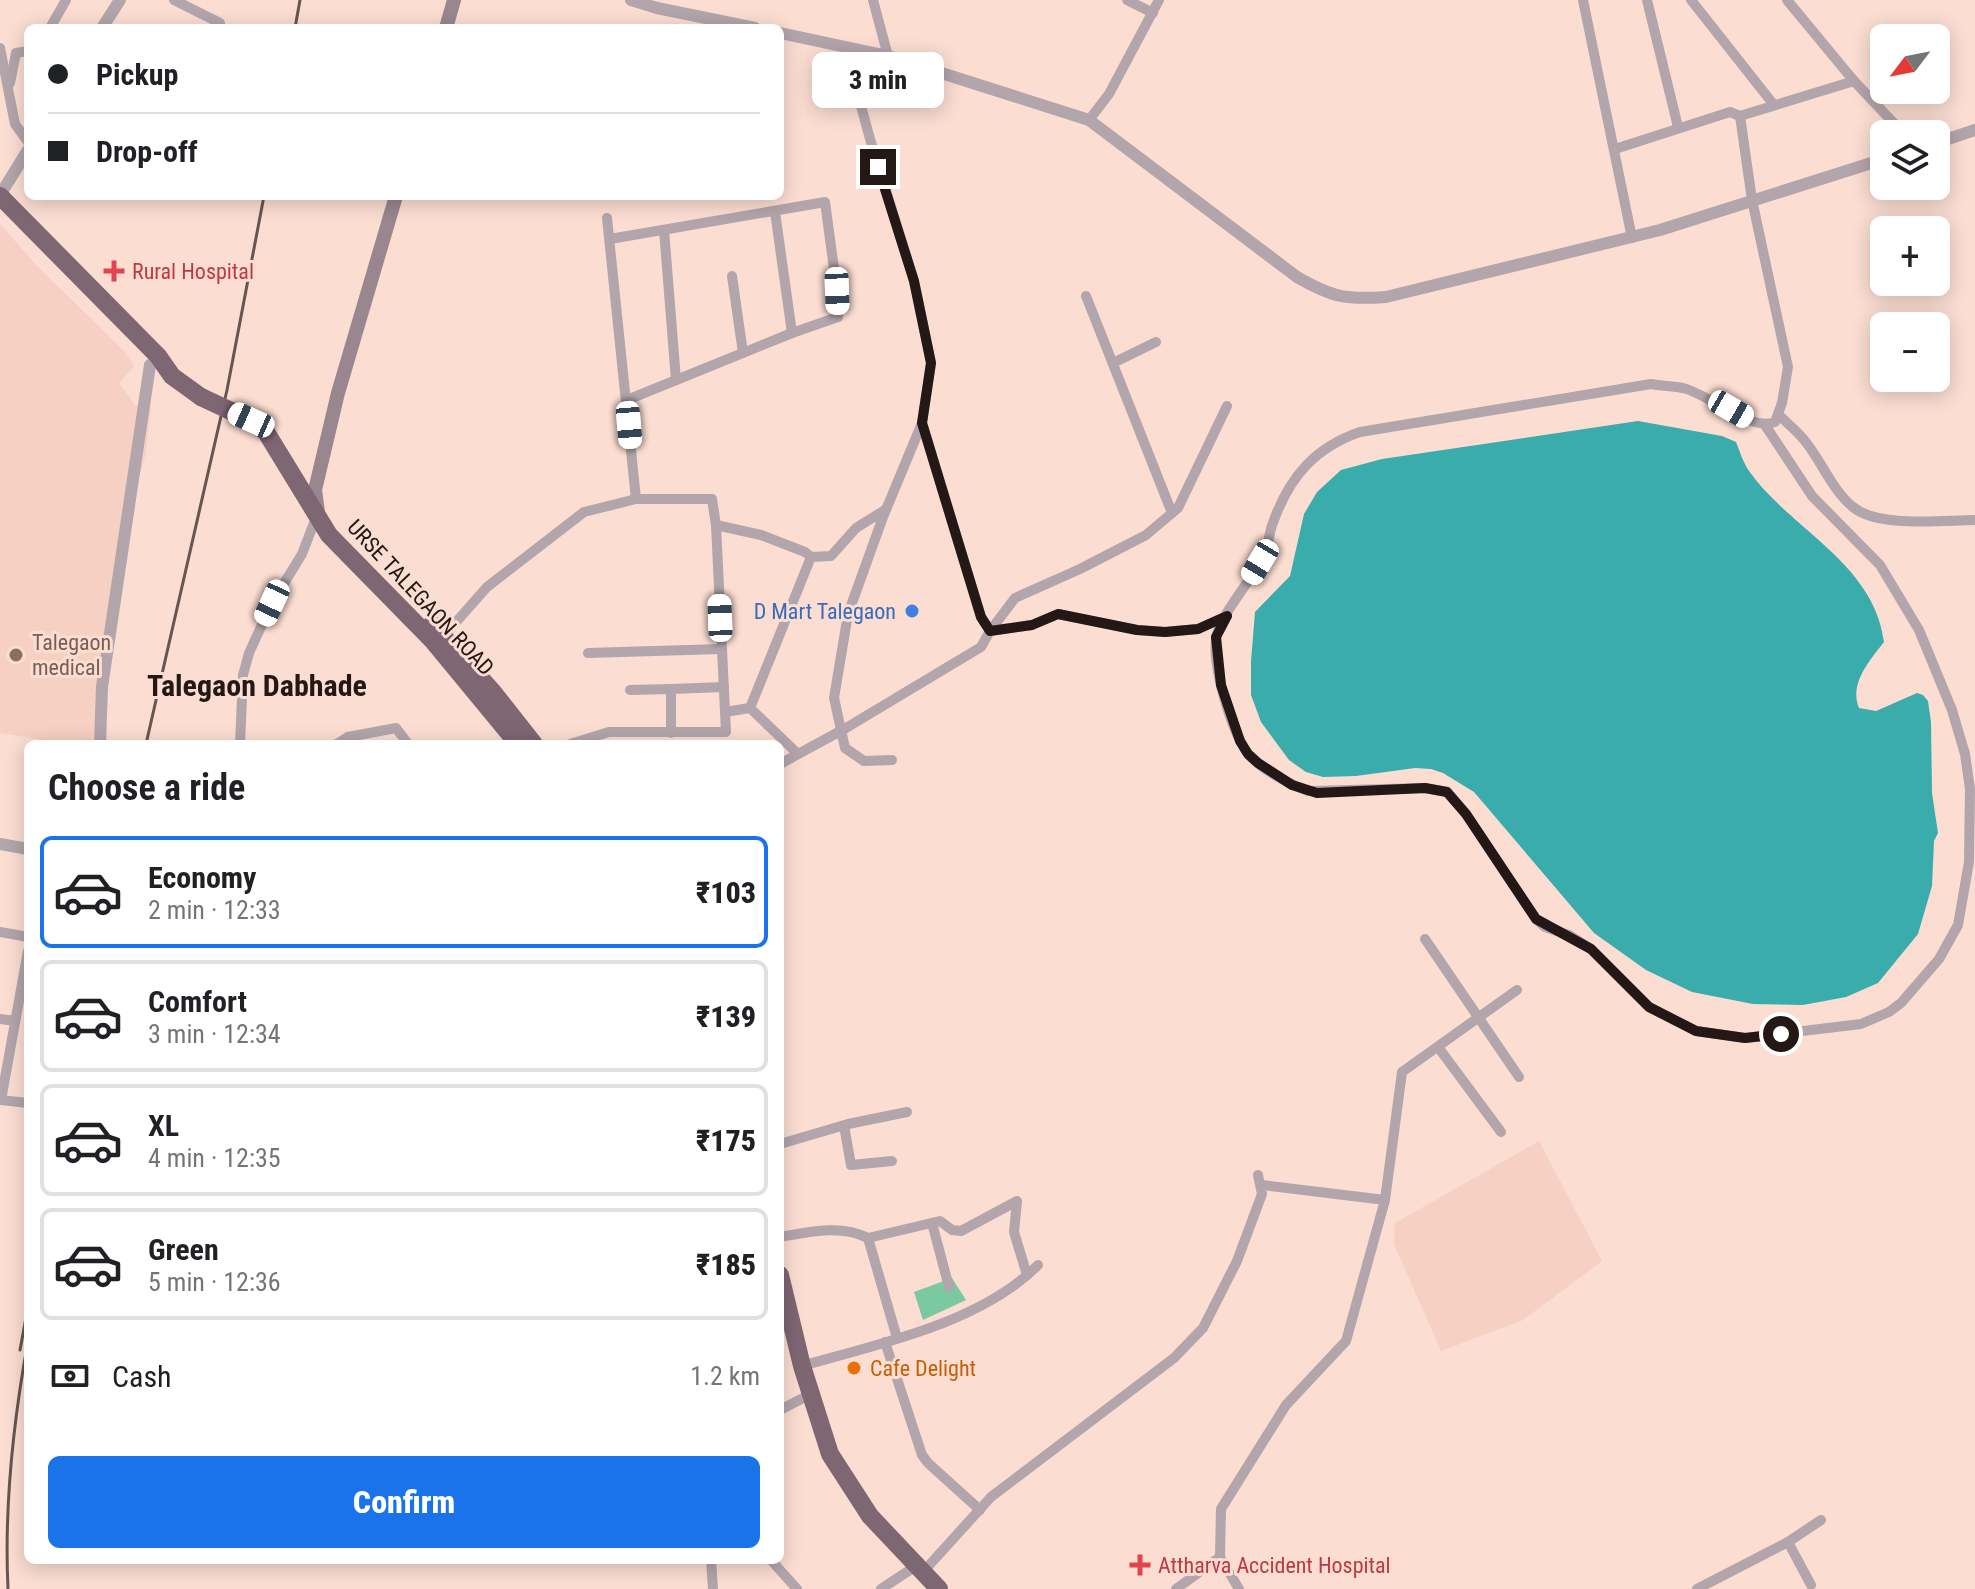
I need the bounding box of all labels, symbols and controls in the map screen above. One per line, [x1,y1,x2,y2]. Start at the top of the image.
north arrow [1870,24,1950,104]
map controls [1870,24,1950,392]
callout: 3 min [812,51,944,107]
text: Pickup [96,57,178,92]
text: 3 min [849,65,907,95]
button: layers [1870,120,1950,200]
text: Drop-off [96,134,198,169]
route end [860,149,896,185]
button: + [1870,216,1950,296]
place label: Rural Hospital [132,259,254,284]
marker: Rural Hospital [103,260,125,282]
car [824,267,850,315]
button: − [1870,312,1950,392]
car [1704,387,1758,431]
car [224,399,278,441]
car [615,400,643,450]
street label: URSE TALEGAON ROAD [342,515,499,680]
car [1237,535,1283,589]
car [251,576,293,630]
car [707,594,733,642]
place label: D Mart Talegaon [754,599,896,624]
marker: D Mart Talegaon [903,602,921,620]
place label: Talegaon medical [32,630,111,680]
marker: Talegaon medical [7,646,25,664]
district label: Talegaon Dabhade [147,668,367,703]
text: Choose a ride [48,767,245,809]
icon: car [52,856,124,928]
text: Economy [148,860,256,895]
text: ₹103 [696,875,756,910]
text: 2 min · 12:33 [148,895,281,925]
icon: car [52,980,124,1052]
text: Comfort [148,984,247,1019]
text: ₹139 [696,999,756,1034]
route start [1763,1016,1799,1052]
text: 3 min · 12:34 [148,1019,281,1049]
icon: car [52,1104,124,1176]
text: XL [148,1108,179,1143]
text: ₹175 [696,1123,756,1158]
text: 4 min · 12:35 [148,1143,281,1173]
icon: car [52,1228,124,1300]
text: Green [148,1232,219,1267]
text: ₹185 [696,1247,756,1282]
text: 5 min · 12:36 [148,1267,281,1297]
icon: cash [48,1354,92,1398]
place label: Cafe Delight [870,1356,976,1381]
text: Cash [112,1359,172,1394]
marker: Cafe Delight [845,1359,863,1377]
text: 1.2 km [690,1361,760,1391]
button: Confirm [48,1456,760,1548]
place label: Attharva Accident Hospital [1158,1553,1391,1578]
marker: Attharva Accident Hospital [1129,1554,1151,1576]

